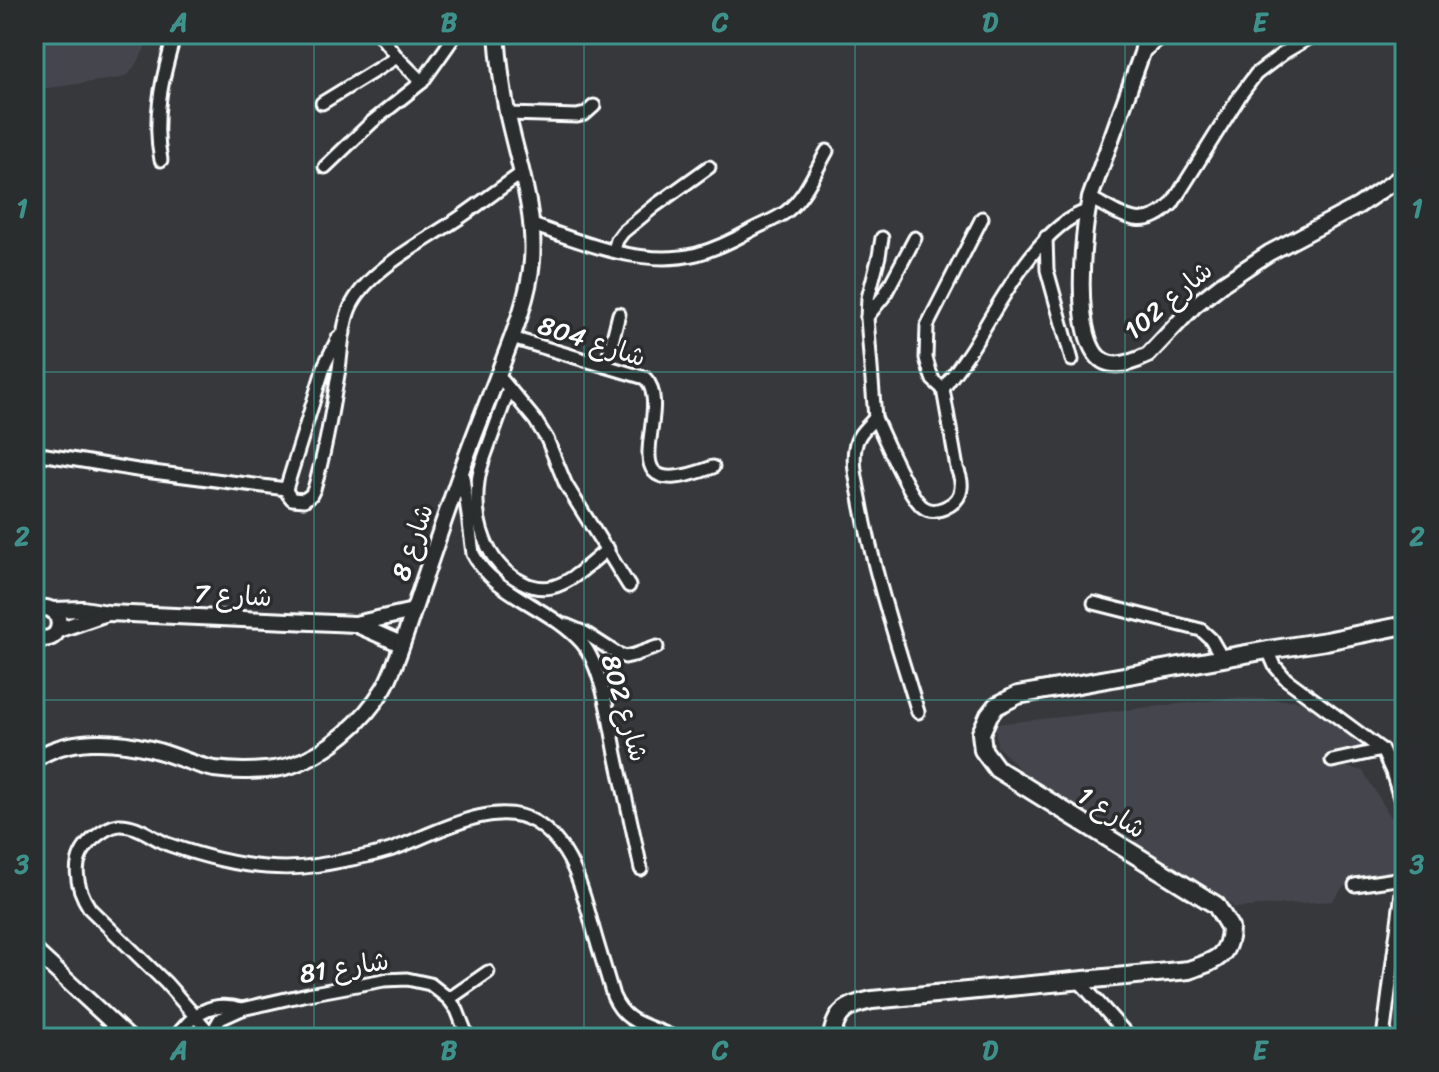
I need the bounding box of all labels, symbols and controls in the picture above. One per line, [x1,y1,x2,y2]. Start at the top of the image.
text: A [169,0,188,45]
text: B [441,0,458,45]
text: C [711,0,729,45]
text: D [982,0,998,45]
text: E [1253,0,1270,45]
text: 1 [16,185,28,231]
text: 1 [1411,185,1423,231]
street label: شارع 102 [1113,248,1223,352]
street label: شارع 804 [532,302,652,380]
street label: شارع 8 [377,497,447,587]
text: 2 [13,513,30,559]
text: 2 [1408,513,1425,559]
street label: شارع 7 [193,570,273,620]
street label: شارع 802 [588,649,662,767]
street label: شارع 1 [1068,773,1156,851]
text: 3 [14,841,30,887]
text: 3 [1409,841,1425,887]
street label: شارع 81 [296,937,392,997]
text: A [169,1027,188,1072]
text: B [441,1027,458,1072]
text: C [711,1027,729,1072]
text: D [982,1027,998,1072]
text: E [1253,1027,1270,1072]

